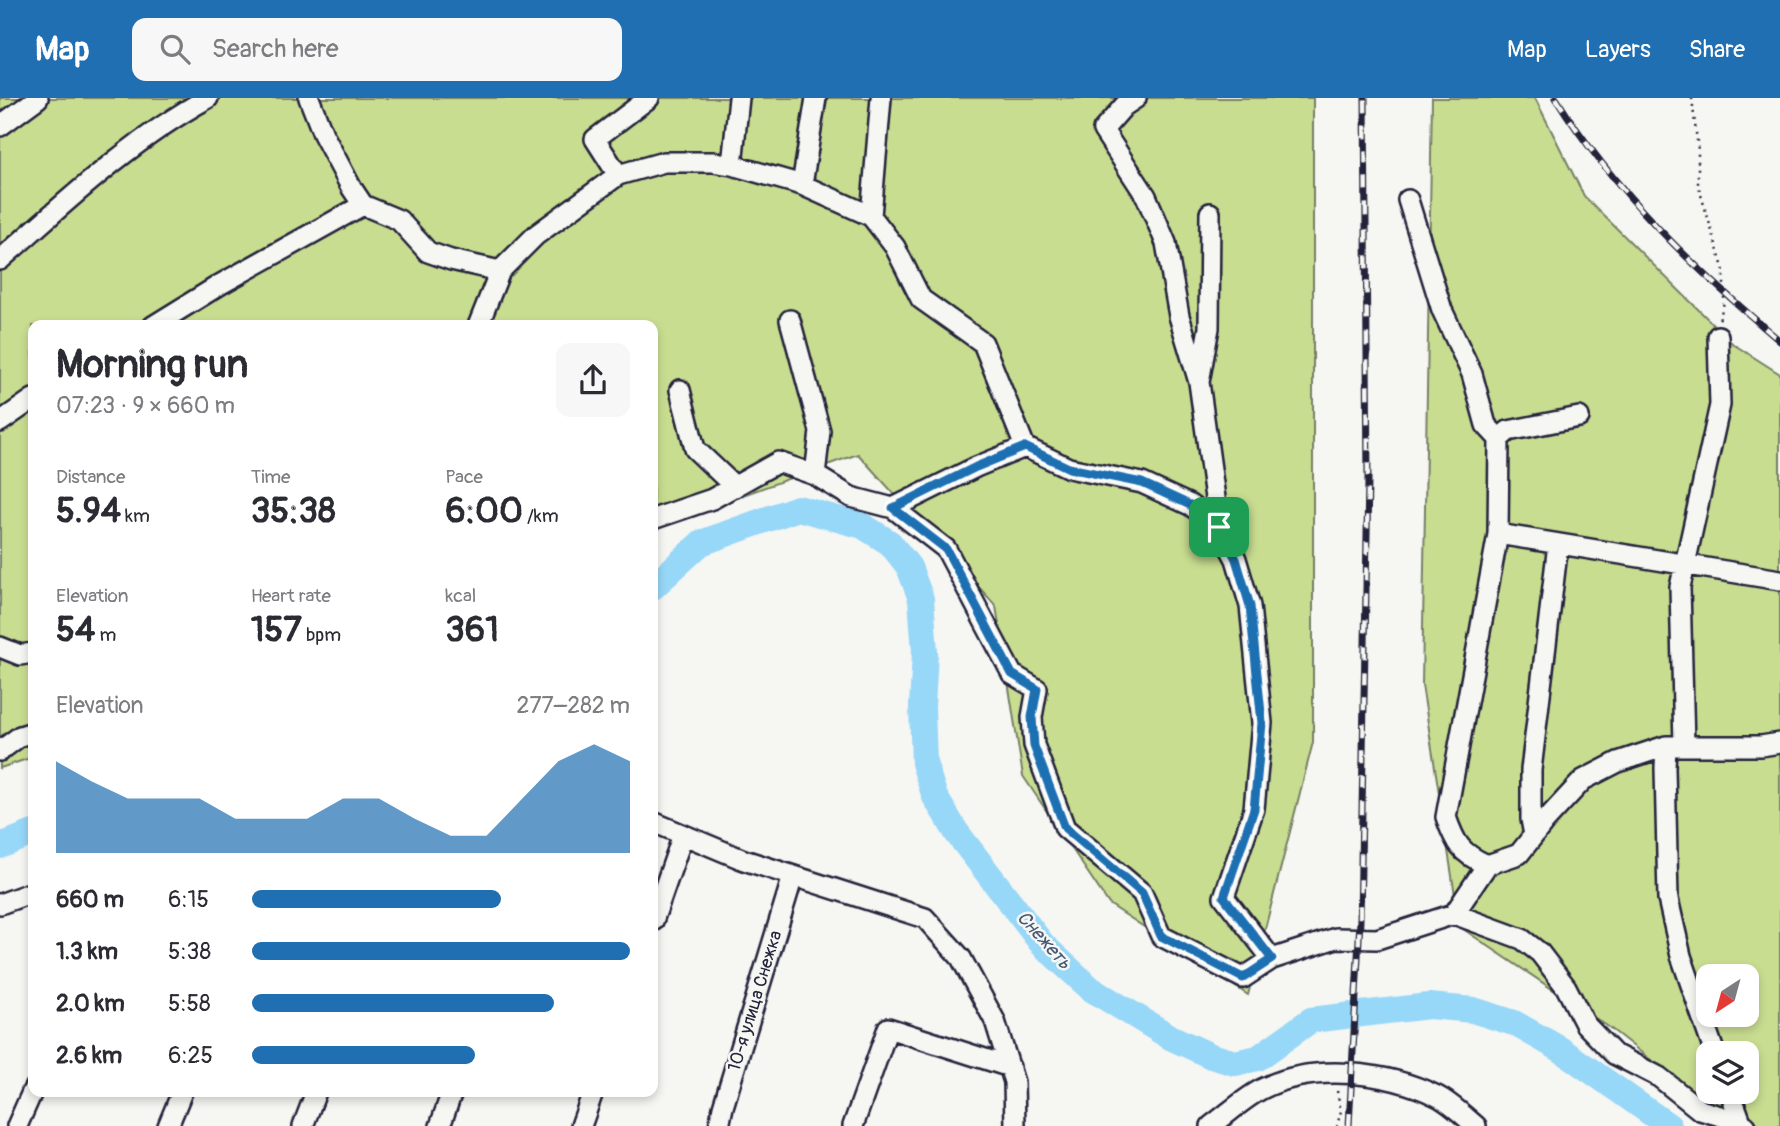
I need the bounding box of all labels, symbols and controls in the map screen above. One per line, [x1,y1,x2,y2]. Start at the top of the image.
search box [132,18,622,81]
text: Map [35,29,90,70]
icon: search [156,30,194,68]
text: Search here [212,33,339,65]
text: Map [1507,35,1547,64]
text: Layers [1585,35,1651,64]
text: Share [1689,35,1745,64]
text: Morning run [56,341,248,389]
button: share [556,343,630,417]
text: 07:23 · 9 × 660 m [56,391,235,420]
text: Distance [56,465,125,489]
text: Time [251,465,290,489]
text: Pace [445,465,483,489]
text: 5.94 [56,489,121,533]
text: 35:38 [251,489,336,533]
text: 6:00 [445,489,523,533]
pin [1189,497,1249,557]
text: km [121,504,150,528]
text: /km [523,504,559,528]
icon: arrive [1200,508,1238,546]
text: Elevation [56,584,128,608]
text: Heart rate [251,584,331,608]
text: kcal [445,584,476,608]
text: 54 [56,608,95,652]
text: 157 [251,608,302,652]
text: 361 [445,608,499,652]
text: m [95,623,116,647]
text: bpm [302,623,341,647]
text: Elevation [56,691,144,720]
text: 277–282 m [517,691,630,720]
text: 660 m [56,885,124,914]
text: 6:15 [168,885,209,914]
water label: Снежеть [1012,906,1077,974]
street label: 10-я улица Снежка [723,928,787,1074]
text: 1.3 km [56,937,118,966]
text: 5:38 [168,937,211,966]
north arrow [1696,964,1759,1027]
map controls [1696,964,1759,1104]
text: 2.0 km [56,989,125,1018]
text: 5:58 [168,989,211,1018]
text: 2.6 km [56,1041,122,1070]
text: 6:25 [168,1041,213,1070]
button: layers [1696,1041,1759,1104]

